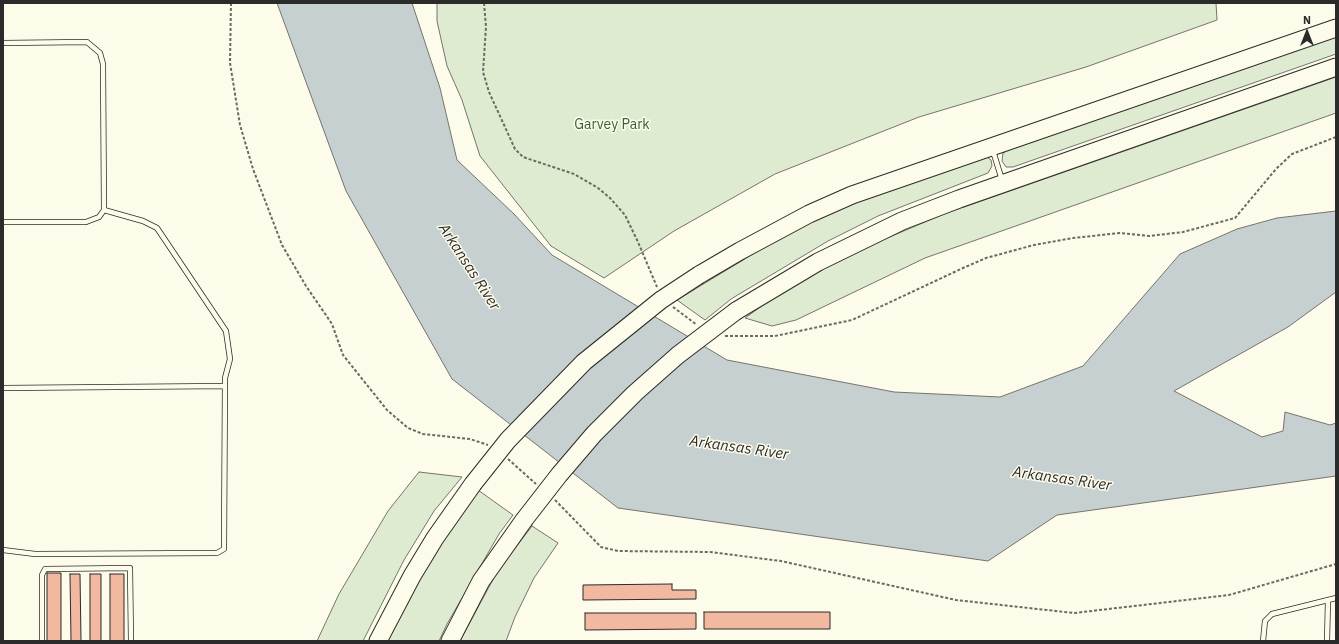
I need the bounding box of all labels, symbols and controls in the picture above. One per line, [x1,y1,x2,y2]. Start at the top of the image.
north arrow [1287,12,1327,52]
text: N [1303,13,1311,27]
park label: Garvey Park [574,117,650,133]
water label: Arkansas River [434,220,504,314]
water label: Arkansas River [688,432,790,464]
water label: Arkansas River [1011,463,1113,495]

